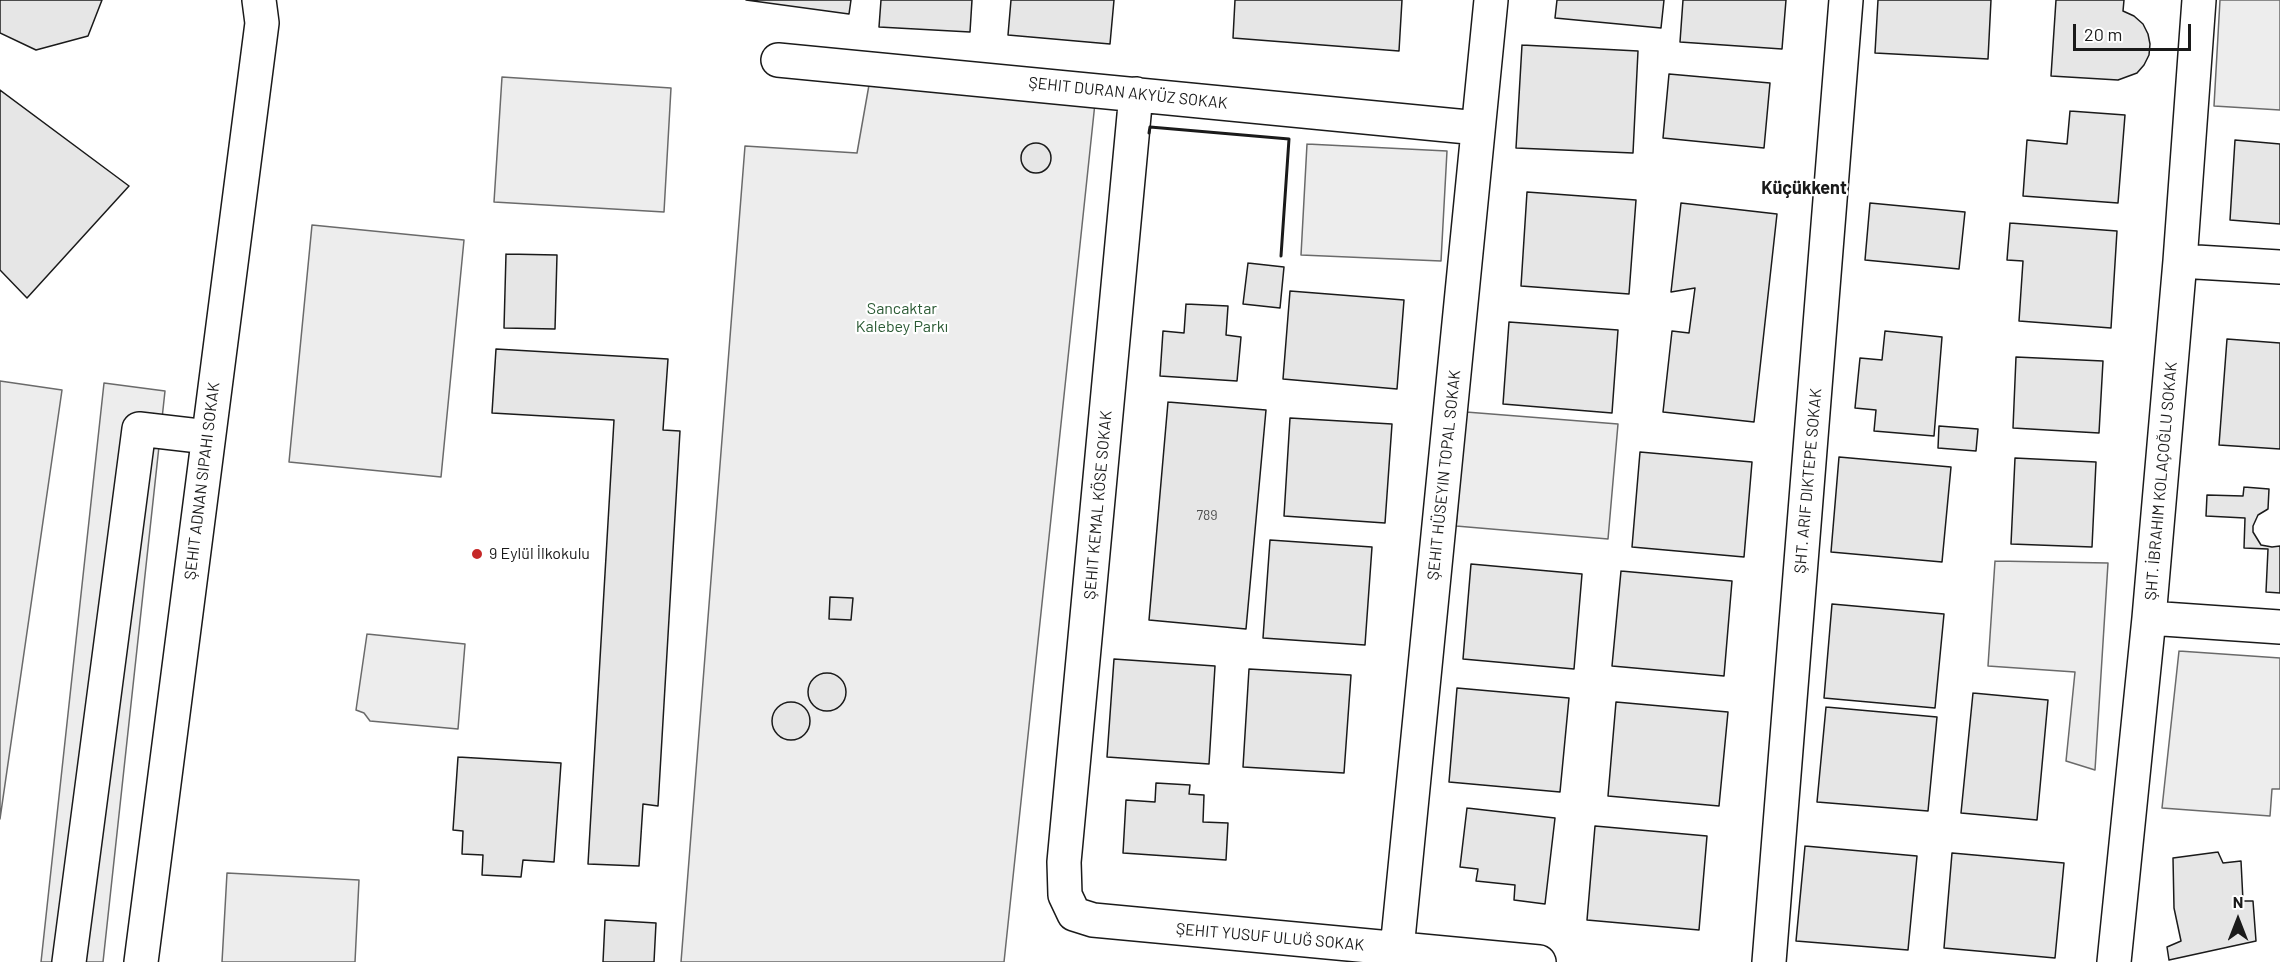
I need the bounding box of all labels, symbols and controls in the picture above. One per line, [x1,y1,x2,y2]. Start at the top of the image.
scale bar [2076,12,2194,50]
text: 20 m [2084,23,2122,45]
street label: ŞEHIT DURAN AKYÜZ SOKAK [1027,73,1229,113]
district label: Küçükkent [1761,177,1847,199]
park label: Sancaktar Kalebey Parkı [856,299,948,337]
street label: ŞHT. İBRAHIM KOLAÇOĞLU SOKAK [2141,361,2181,601]
street label: ŞEHIT HÜSEYIN TOPAL SOKAK [1423,369,1465,581]
street label: ŞEHIT ADNAN SIPAHI SOKAK [180,381,224,581]
street label: ŞHT. ARIF DIKTEPE SOKAK [1790,388,1826,574]
street label: ŞEHIT KEMAL KÖSE SOKAK [1080,410,1116,600]
house number: 789 [1196,507,1218,523]
place label: 9 Eylül İlkokulu [489,544,590,564]
marker: 9 Eylül İlkokulu [470,547,484,561]
north arrow [2208,890,2268,950]
text: N [2233,892,2243,911]
street label: ŞEHIT YUSUF ULUĞ SOKAK [1175,919,1365,955]

